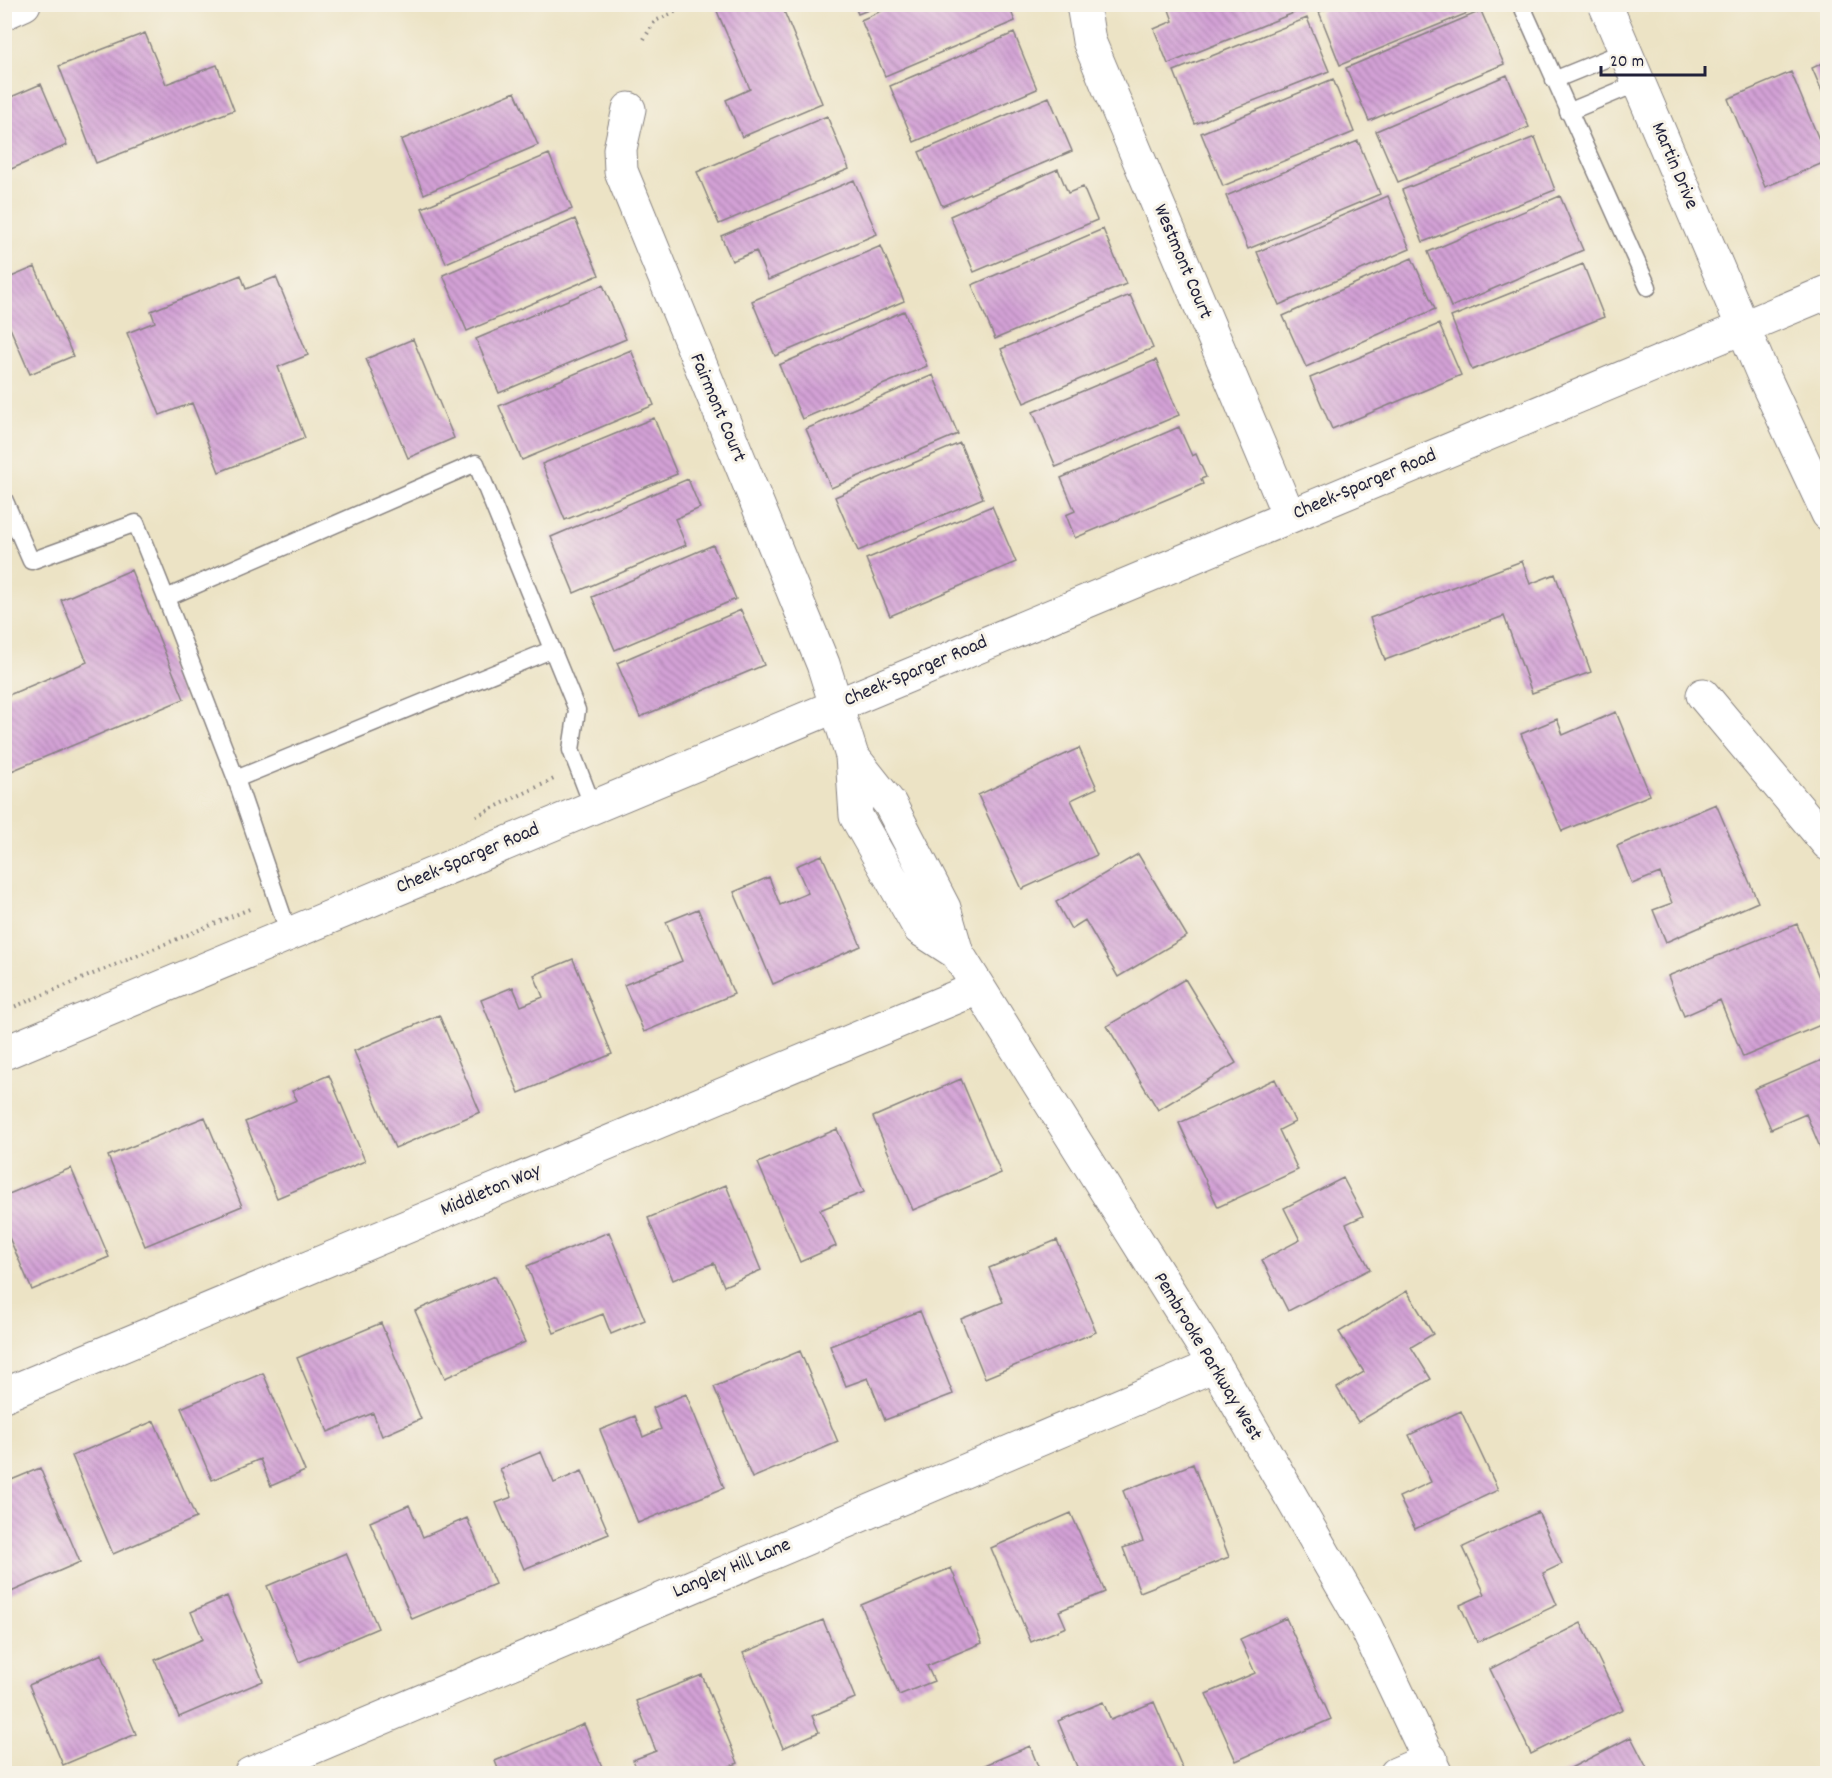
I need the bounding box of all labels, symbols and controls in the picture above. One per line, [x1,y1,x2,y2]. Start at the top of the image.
scale bar [1601,39,1704,77]
text: 20 m [1610,50,1644,75]
street label: Martin Drive [1643,118,1705,214]
street label: Westmont Court [1145,200,1219,324]
street label: Fairmont Court [682,349,752,467]
street label: Cheek-Sparger Road [1289,442,1441,528]
street label: Cheek-Sparger Road [840,629,992,715]
street label: Cheek-Sparger Road [392,816,544,902]
street label: Middleton Way [436,1157,546,1225]
street label: Pembrooke Parkway West [1146,1267,1268,1447]
street label: Langley Hill Lane [669,1532,795,1606]

